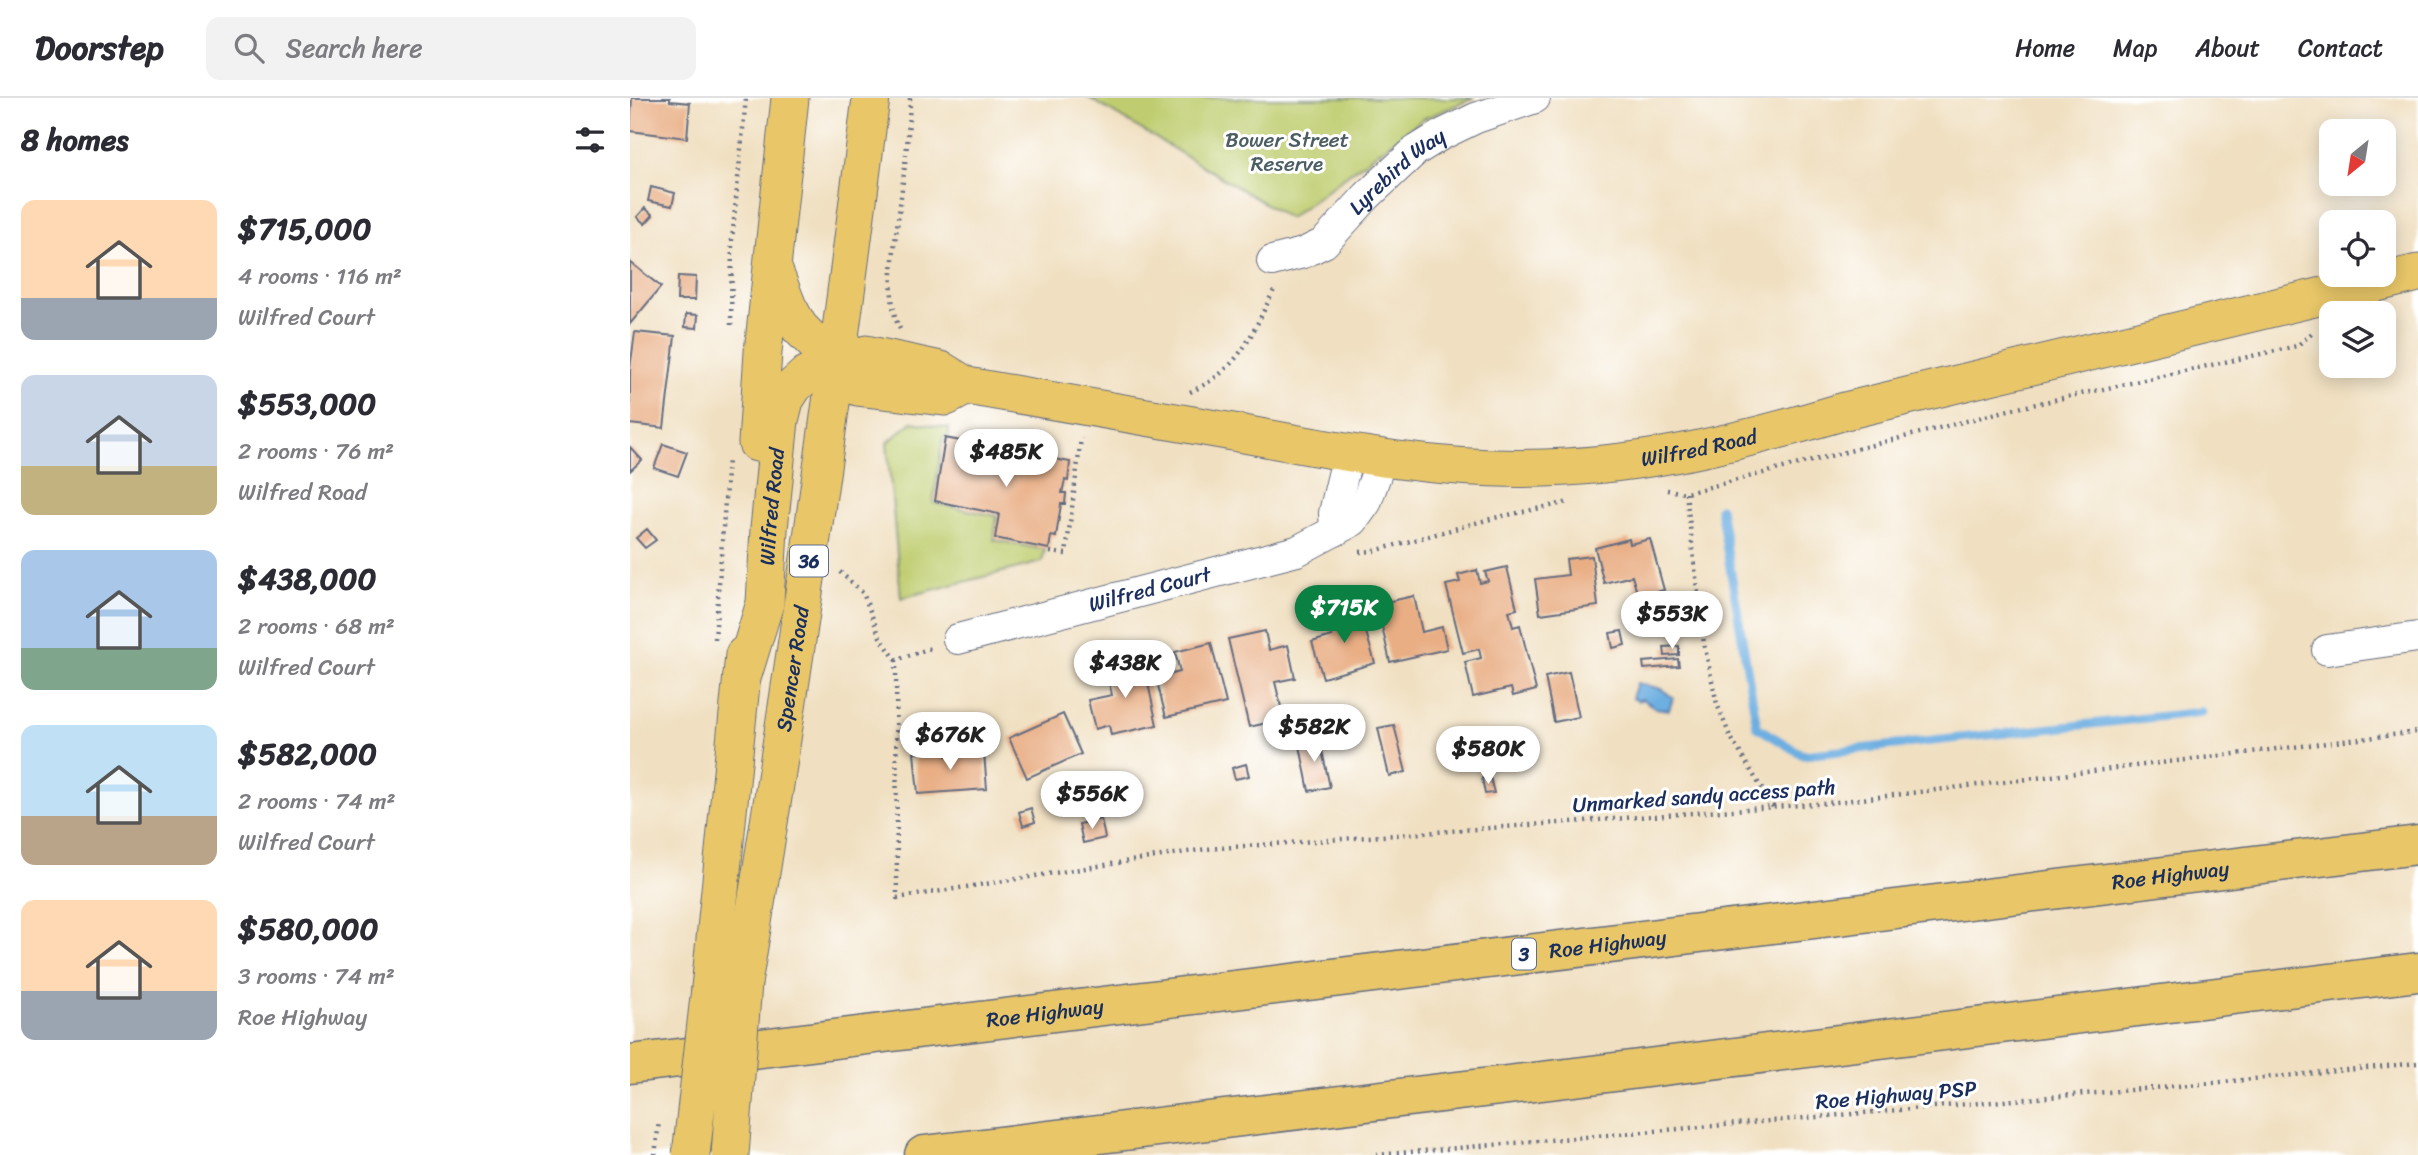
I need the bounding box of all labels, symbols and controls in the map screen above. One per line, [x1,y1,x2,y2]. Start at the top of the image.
search box [206,17,696,80]
text: Doorstep [35,19,164,77]
text: Search here [286,25,423,71]
text: Home [2015,27,2075,69]
text: Map [2113,27,2157,69]
text: About [2195,27,2260,69]
text: Contact [2298,27,2383,69]
icon: search [230,29,268,67]
text: 8 homes [21,113,129,167]
street label: Lyrebird Way [1339,117,1453,224]
north arrow [2319,119,2396,196]
map controls [2319,119,2396,378]
icon: filters [571,121,609,159]
park label: Bower Street Reserve [1225,121,1349,183]
text: $715,000 [238,202,371,256]
button: locate [2319,210,2396,287]
icon: home [77,228,161,312]
text: 4 rooms · 116 m² [238,256,402,297]
text: Wilfred Court [238,297,375,338]
button: layers [2319,301,2396,378]
text: $553,000 [238,377,376,431]
icon: home [77,403,161,487]
street label: Wilfred Road [1638,417,1763,478]
pin: $485K [957,430,1055,489]
text: 2 rooms · 76 m² [238,431,394,472]
text: $485K [970,431,1042,472]
street label: Wilfred Road [748,444,796,566]
text: Wilfred Road [238,472,367,513]
road number: 36 [790,545,828,576]
text: $438,000 [238,552,376,606]
street label: Wilfred Court [1084,555,1216,623]
icon: home [77,578,161,662]
pin: $715K [1295,586,1393,645]
text: $715K [1311,587,1377,628]
pin: $553K [1623,592,1721,651]
text: $553K [1637,593,1707,634]
street label: Spencer Road [764,602,821,734]
text: 2 rooms · 68 m² [238,606,395,647]
pin: $438K [1076,640,1174,700]
text: $438K [1090,642,1160,683]
text: Wilfred Court [238,647,375,688]
pin: $582K [1265,704,1363,764]
text: $582K [1279,706,1349,747]
pin: $676K [901,712,999,772]
text: $676K [916,714,984,755]
pin: $580K [1439,726,1537,786]
text: $582,000 [238,727,377,781]
text: $580K [1452,728,1524,769]
icon: home [77,753,161,837]
street label: Unmarked sandy access path [1571,768,1837,824]
pin: $556K [1043,772,1141,831]
text: $556K [1057,773,1127,814]
text: 2 rooms · 74 m² [238,781,395,822]
text: Wilfred Court [238,822,375,863]
street label: Roe Highway [2110,849,2231,901]
text: $580,000 [238,902,379,956]
street label: Roe Highway [1547,918,1669,970]
icon: home [77,928,161,1012]
road number: 3 [1512,939,1536,970]
text: 3 rooms · 74 m² [238,956,395,997]
street label: Roe Highway [984,987,1106,1039]
text: Roe Highway [238,997,367,1038]
street label: Roe Highway PSP [1814,1069,1978,1121]

